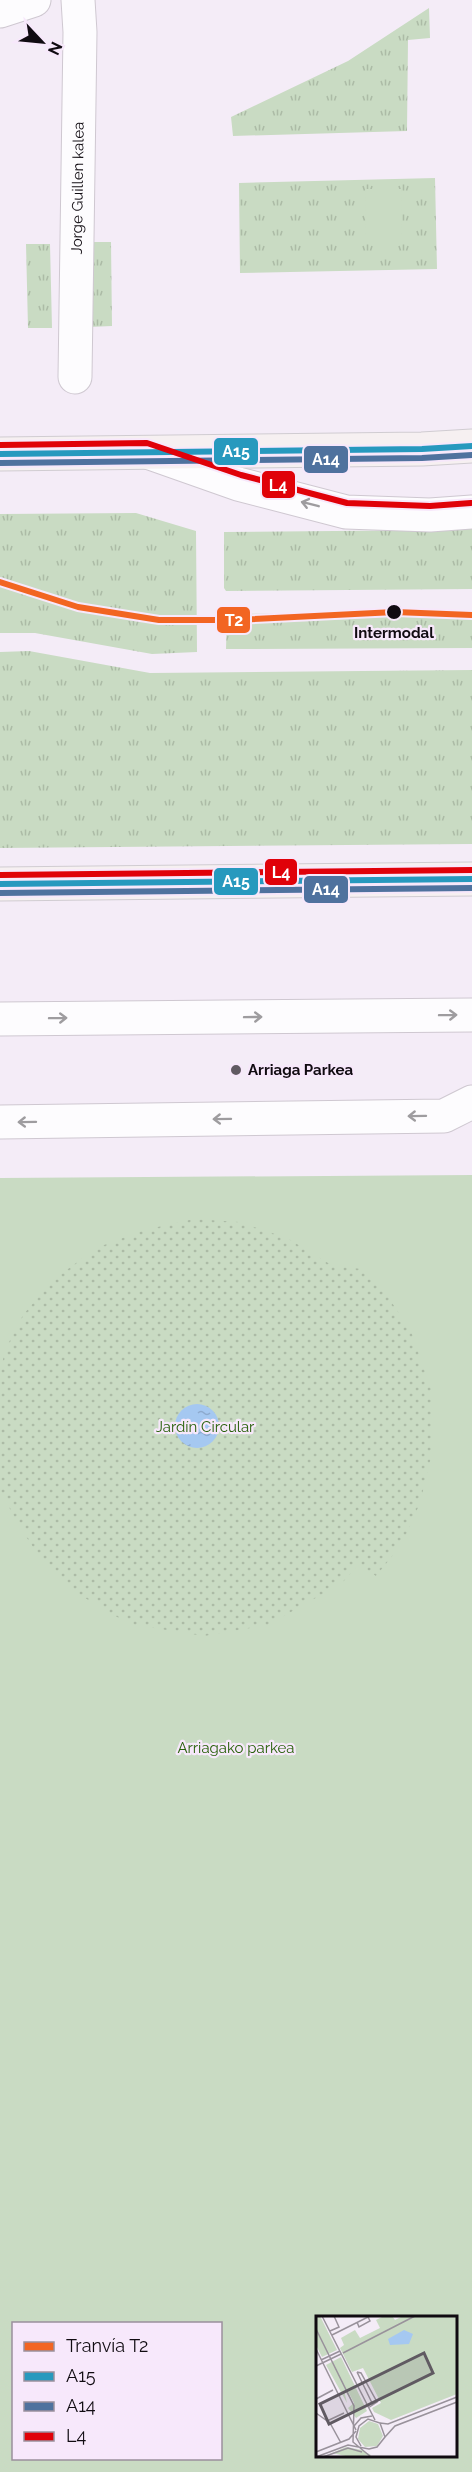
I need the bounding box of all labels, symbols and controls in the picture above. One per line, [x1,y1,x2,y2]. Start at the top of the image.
north arrow [12,12,72,72]
text: N [44,39,66,58]
street label: Jorge Guillen kalea [68,122,88,255]
line badge: A15 [213,437,259,466]
text: A15 [222,442,250,461]
line badge: A14 [303,445,349,474]
text: A14 [312,450,340,469]
line badge: L4 [261,470,296,499]
text: L4 [269,476,287,495]
one-way arrow [300,497,319,509]
marker: Intermodal [385,603,403,621]
line badge: T2 [216,606,251,634]
text: T2 [225,611,243,630]
place label: Intermodal [354,624,434,642]
line badge: L4 [264,858,298,886]
text: L4 [272,863,290,882]
line badge: A15 [213,867,259,896]
text: A15 [222,872,250,891]
line badge: A14 [303,875,349,904]
text: A14 [312,880,340,899]
one-way arrow [438,1009,458,1021]
one-way arrow [243,1011,263,1023]
one-way arrow [48,1013,68,1024]
place label: Arriaga Parkea [248,1061,353,1079]
marker: Arriaga Parkea [229,1063,243,1077]
one-way arrow [407,1110,427,1122]
one-way arrow [212,1113,232,1125]
one-way arrow [17,1116,37,1128]
park label: Jardín Circular [156,1418,255,1436]
park label: Arriagako parkea [177,1739,295,1757]
inset map [316,2316,457,2457]
legend [12,2322,222,2460]
text: Tranvía T2 [66,2335,148,2356]
text: A15 [66,2365,96,2386]
text: A14 [66,2395,96,2416]
text: L4 [66,2425,86,2446]

